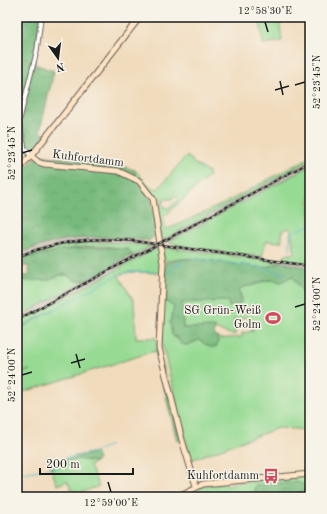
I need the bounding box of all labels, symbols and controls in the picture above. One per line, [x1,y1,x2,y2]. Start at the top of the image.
text: 12°58'30"E [238,6,292,16]
north arrow [38,38,78,78]
text: 52°23'45"N [312,54,322,109]
text: N [54,60,65,73]
text: 52°23'45"N [7,125,17,180]
street label: Kuhfortdamm [51,149,125,169]
text: 52°24'00"N [312,276,322,331]
place label: SG Grün-Weiß Golm [184,305,261,331]
sports icon: SG Grün-Weiß Golm [264,309,282,327]
text: 52°24'00"N [7,347,17,402]
scale bar [40,450,133,476]
text: 200 m [46,459,80,471]
bus stop icon: Kuhfortdamm [262,467,280,485]
place label: Kuhfortdamm [187,470,259,482]
text: 12°59'00"E [84,498,138,508]

